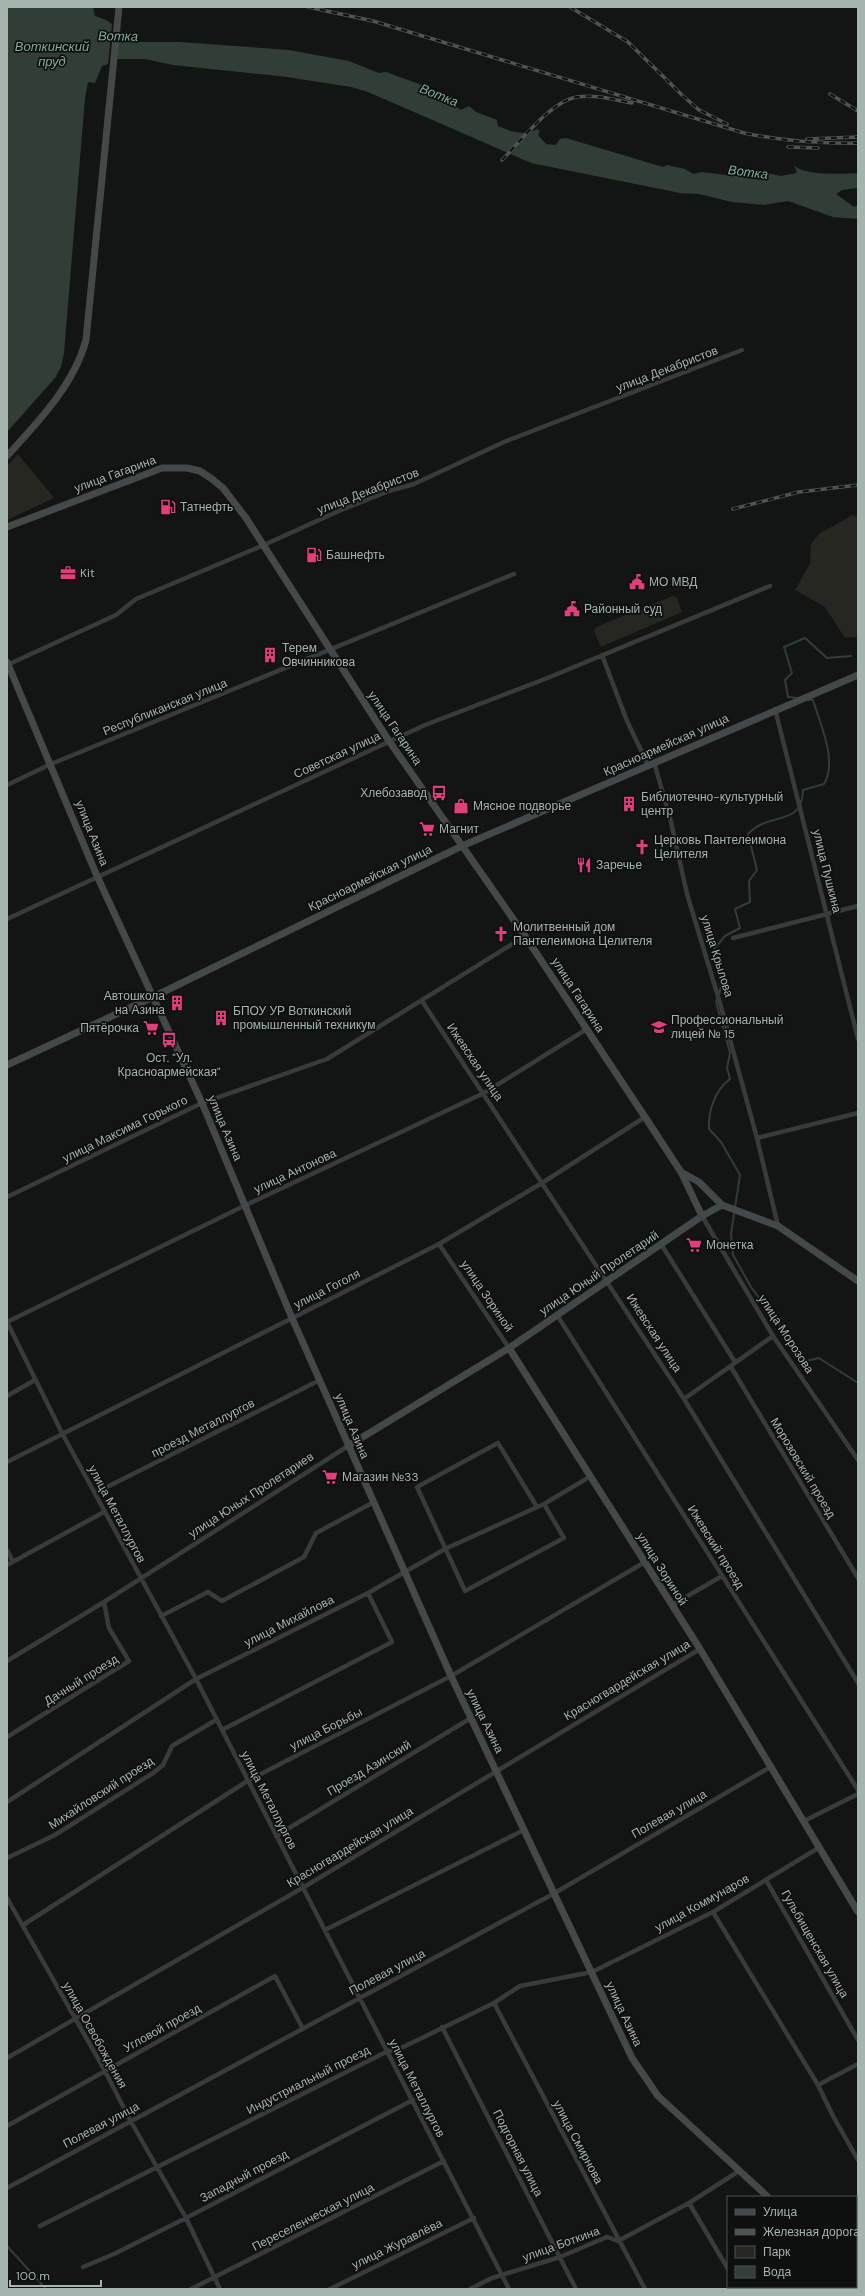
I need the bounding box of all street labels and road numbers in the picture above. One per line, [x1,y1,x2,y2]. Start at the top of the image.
street label: улица Декабристов [614,342,720,396]
street label: улица Гагарина [72,452,159,496]
street label: улица Декабристов [315,464,421,518]
street label: Республиканская улица [101,675,230,739]
street label: улица Гагарина [364,688,426,768]
street label: Красноармейская улица [601,710,731,780]
street label: Советская улица [291,728,383,782]
street label: улица Азина [72,798,113,869]
street label: улица Пушкина [809,827,845,915]
street label: Красноармейская улица [306,841,435,915]
street label: улица Крылова [697,913,737,999]
street label: улица Гагарина [548,955,608,1036]
street label: Ижевская улица [443,1020,507,1104]
street label: улица Максима Горького [60,1092,191,1166]
street label: улица Азина [204,1093,246,1163]
street label: улица Антонова [251,1145,339,1197]
street label: улица Юный Пролетарий [536,1227,662,1319]
street label: улица Зориной [457,1257,517,1335]
street label: улица Гоголя [291,1265,363,1313]
street label: Ижевская улица [623,1291,686,1376]
street label: улица Морозова [754,1291,818,1377]
street label: улица Азина [331,1391,373,1461]
street label: проезд Металлургов [149,1395,257,1461]
street label: Морозовский проезд [767,1415,839,1521]
street label: улица Юных Пролетариев [185,1448,317,1542]
street label: улица Металлургов [85,1462,149,1566]
street label: Ижевский проезд [684,1502,748,1592]
street label: улица Зориной [633,1529,691,1609]
street label: улица Михайлова [241,1591,337,1651]
street label: Красногвардейская улица [561,1636,693,1724]
street label: Дачный проезд [41,1651,121,1709]
street label: улица Азина [463,1686,508,1756]
street label: улица Борьбы [287,1704,365,1754]
street label: Проезд Азинский [324,1737,414,1799]
street label: улица Металлургов [237,1748,301,1852]
street label: Михайловский проезд [45,1753,157,1833]
street label: Полевая улица [628,1786,710,1842]
street label: Красногвардейская улица [284,1803,416,1891]
street label: улица Коммунаров [652,1870,752,1936]
street label: Гульбищенская улица [778,1887,853,2001]
street label: Полевая улица [346,1945,428,1999]
street label: улица Освобождения [59,1979,131,2091]
street label: улица Азина [602,1979,646,2049]
street label: Угловой проезд [120,2000,204,2056]
street label: улица Металлургов [385,2036,449,2140]
street label: Индустриальный проезд [244,2042,372,2118]
street label: улица Смирнова [549,2097,607,2187]
street label: Полевая улица [60,2098,142,2152]
street label: Подгорная улица [489,2107,547,2199]
street label: Западный проезд [197,2146,291,2206]
street label: Переселенческая улица [249,2179,377,2255]
street label: улица Журавлёва [349,2215,445,2273]
street label: улица Боткина [520,2222,602,2265]

